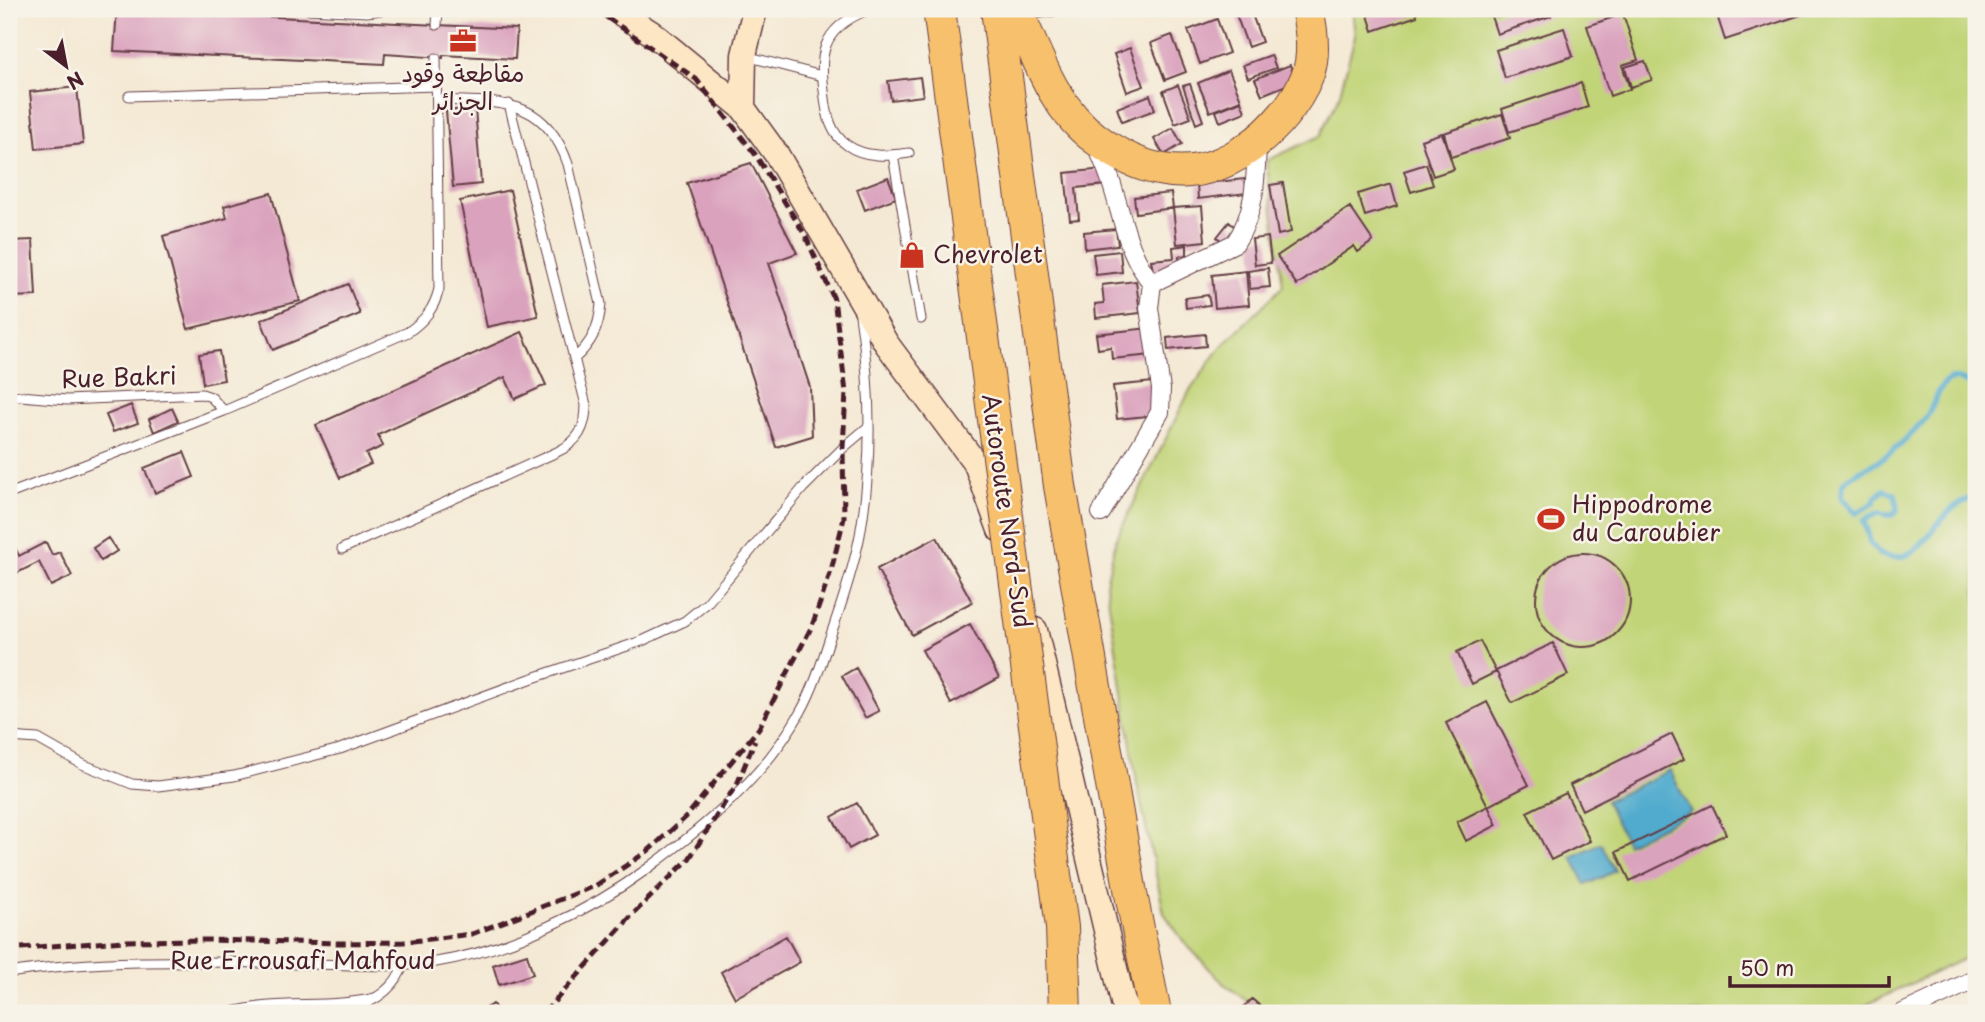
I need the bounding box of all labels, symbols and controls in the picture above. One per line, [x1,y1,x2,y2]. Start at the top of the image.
office icon: مقاطعة وقود الجزائر [448,26,478,56]
north arrow [32,32,102,102]
place label: مقاطعة وقود الجزائر [401,54,525,118]
text: N [62,65,89,97]
place label: Chevrolet [933,235,1043,271]
shop icon: Chevrolet [897,240,927,270]
street label: Rue Bakri [61,356,177,396]
street label: Autoroute Nord-Sud [974,391,1042,630]
place label: Hippodrome du Caroubier [1572,485,1720,549]
sports icon: Hippodrome du Caroubier [1536,504,1566,534]
street label: Rue Errousafi Mahfoud [170,941,436,977]
scale bar [1730,945,1889,989]
text: 50 m [1740,951,1794,983]

